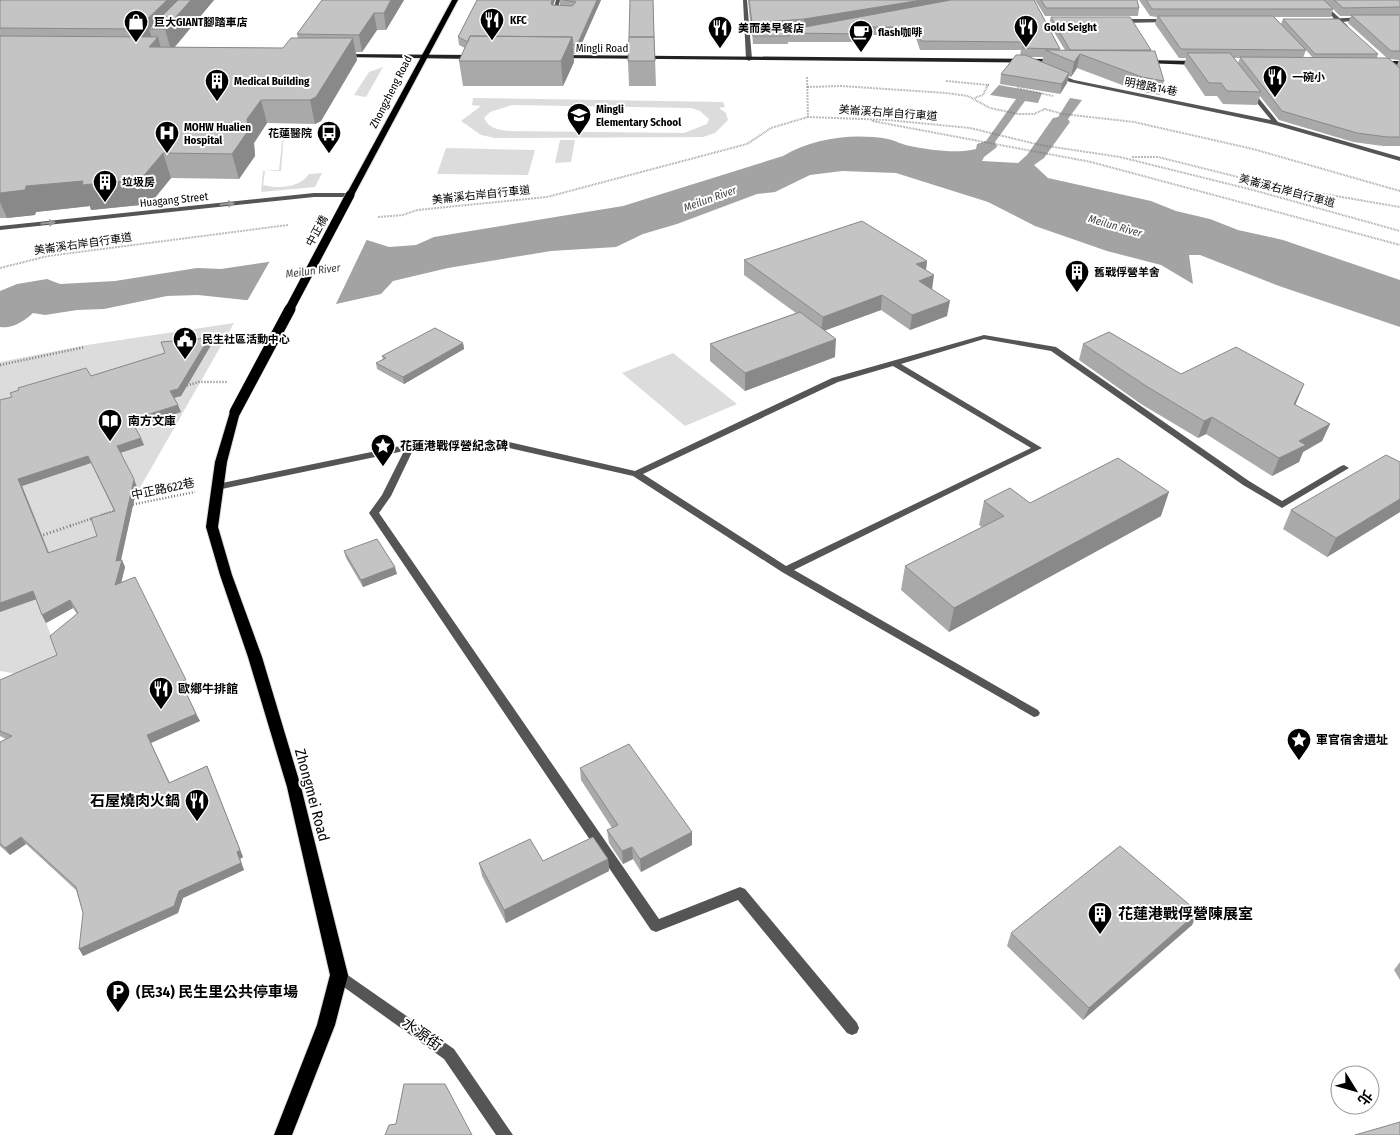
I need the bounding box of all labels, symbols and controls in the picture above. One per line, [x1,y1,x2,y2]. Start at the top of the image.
restaurant icon: KFC [479,7,505,41]
shop icon: 巨大GIANT腳踏車店 [123,9,149,43]
place label: KFC [510,14,527,27]
restaurant icon: Gold Seight [1013,14,1039,48]
restaurant icon: 美而美早餐店 [707,15,733,49]
place label: 巨大GIANT腳踏車店 [154,16,247,29]
cafe icon: flash咖啡 [848,19,874,53]
place label: Gold Seight [1044,21,1097,34]
place label: 美而美早餐店 [738,22,804,35]
place label: flash咖啡 [878,26,922,39]
street label: Mingli Road [576,42,628,55]
street label: Zhongzheng Road [367,54,415,130]
restaurant icon: 一碗小 [1262,64,1288,98]
building icon: Medical Building [204,68,230,102]
place label: 一碗小 [1292,71,1325,84]
place label: Medical Building [234,75,310,88]
street label: 明禮路14巷 [1123,76,1179,98]
school or university icon: Mingli Elementary School [566,102,592,136]
place label: Mingli Elementary School [596,103,682,129]
street label: 美崙溪右岸自行車道 [838,103,938,123]
hospital icon: MOHW Hualien Hospital [154,120,180,154]
bus stop icon: 花蓮醫院 [316,120,342,154]
place label: MOHW Hualien Hospital [184,121,251,147]
place label: 花蓮醫院 [268,127,312,140]
building icon: 垃圾房 [92,169,118,203]
street label: 美崙溪右岸自行車道 [1238,172,1336,210]
place label: 垃圾房 [122,176,155,189]
street label: 美崙溪右岸自行車道 [431,183,531,207]
water label: Meilun River [682,183,739,215]
street label: Huagang Street [139,190,209,210]
one-way arrow [220,200,236,208]
water label: Meilun River [1087,212,1144,240]
street label: 中正橋 [304,213,330,249]
one-way arrow [41,219,57,227]
street label: 美崙溪右岸自行車道 [33,231,133,257]
building icon: 舊戰俘營羊舍 [1064,259,1090,293]
water label: Meilun River [285,261,342,281]
place label: 舊戰俘營羊舍 [1094,266,1160,279]
public building icon: 民生社區活動中心 [172,326,198,360]
place label: 民生社區活動中心 [202,333,290,346]
library icon: 南方文庫 [97,408,123,442]
place label: 南方文庫 [128,414,176,428]
place icon: 花蓮港戰俘營紀念碑 [370,433,396,467]
place label: 花蓮港戰俘營紀念碑 [400,439,508,453]
street label: 中正路622巷 [130,475,196,503]
restaurant icon: 歐鄉牛排館 [148,676,174,710]
place label: 歐鄉牛排館 [178,682,238,696]
place icon: 軍官宿舍遺址 [1286,727,1312,761]
place label: 軍官宿舍遺址 [1316,733,1388,747]
street label: Zhongmei Road [291,747,333,843]
restaurant icon: 石屋燒肉火鍋 [184,788,210,822]
place label: 石屋燒肉火鍋 [90,792,180,810]
building icon: 花蓮港戰俘營陳展室 [1087,901,1113,935]
place label: 花蓮港戰俘營陳展室 [1118,905,1253,923]
parking icon: (民34) 民生里公共停車場 [105,979,131,1013]
place label: (民34) 民生里公共停車場 [136,983,298,1001]
street label: 水源街 [398,1014,446,1054]
north arrow [1330,1065,1380,1115]
text: 北 [1354,1087,1376,1108]

